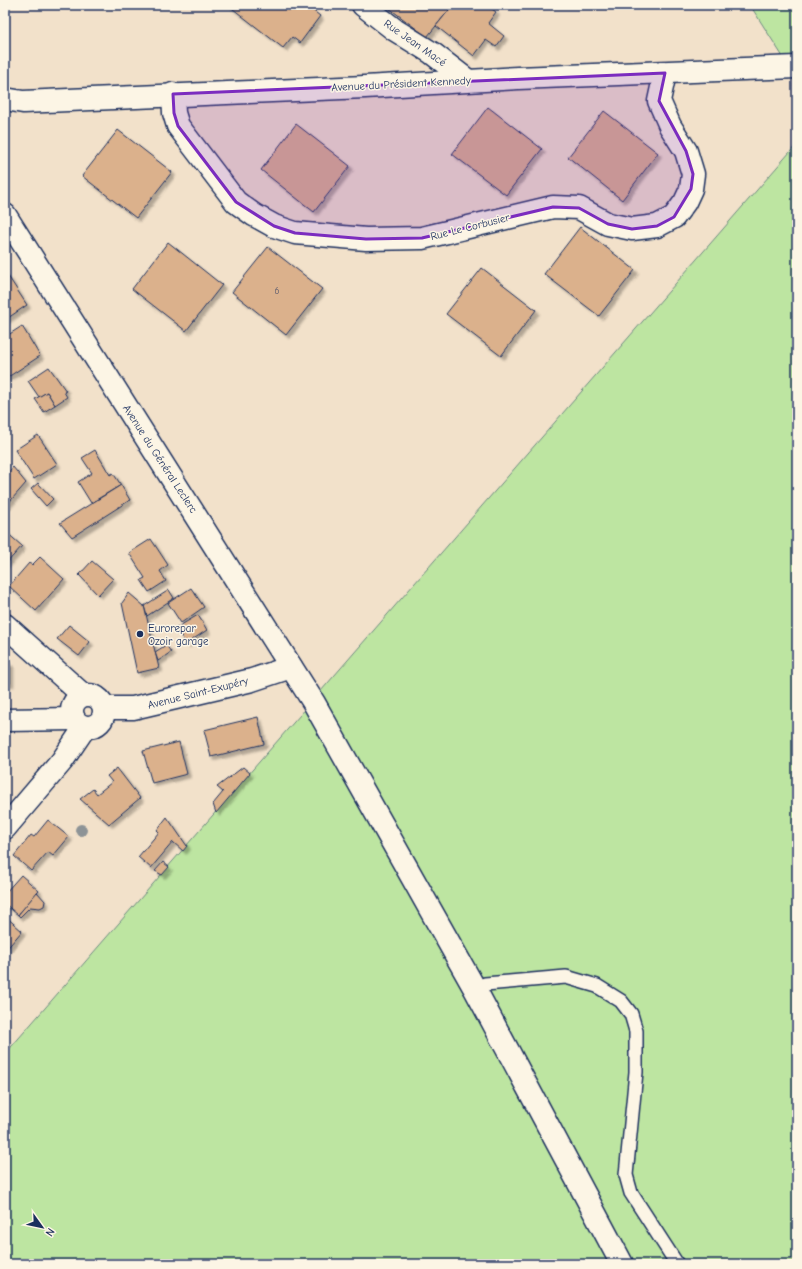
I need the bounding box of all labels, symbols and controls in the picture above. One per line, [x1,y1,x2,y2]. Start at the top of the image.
street label: Rue Jean Macé [381,17,449,70]
street label: Avenue du Président Kennedy [331,74,471,94]
street label: Rue Le Corbusier [429,211,512,243]
house number: 6 [275,286,280,296]
street label: Avenue du Général Leclerc [120,402,200,516]
place label: Eurorepar Ozoir garage [148,622,209,648]
marker: Eurorepar Ozoir garage [135,629,145,639]
street label: Avenue Saint-Exupéry [146,674,250,712]
north arrow [22,1207,62,1247]
text: N [43,1226,57,1239]

